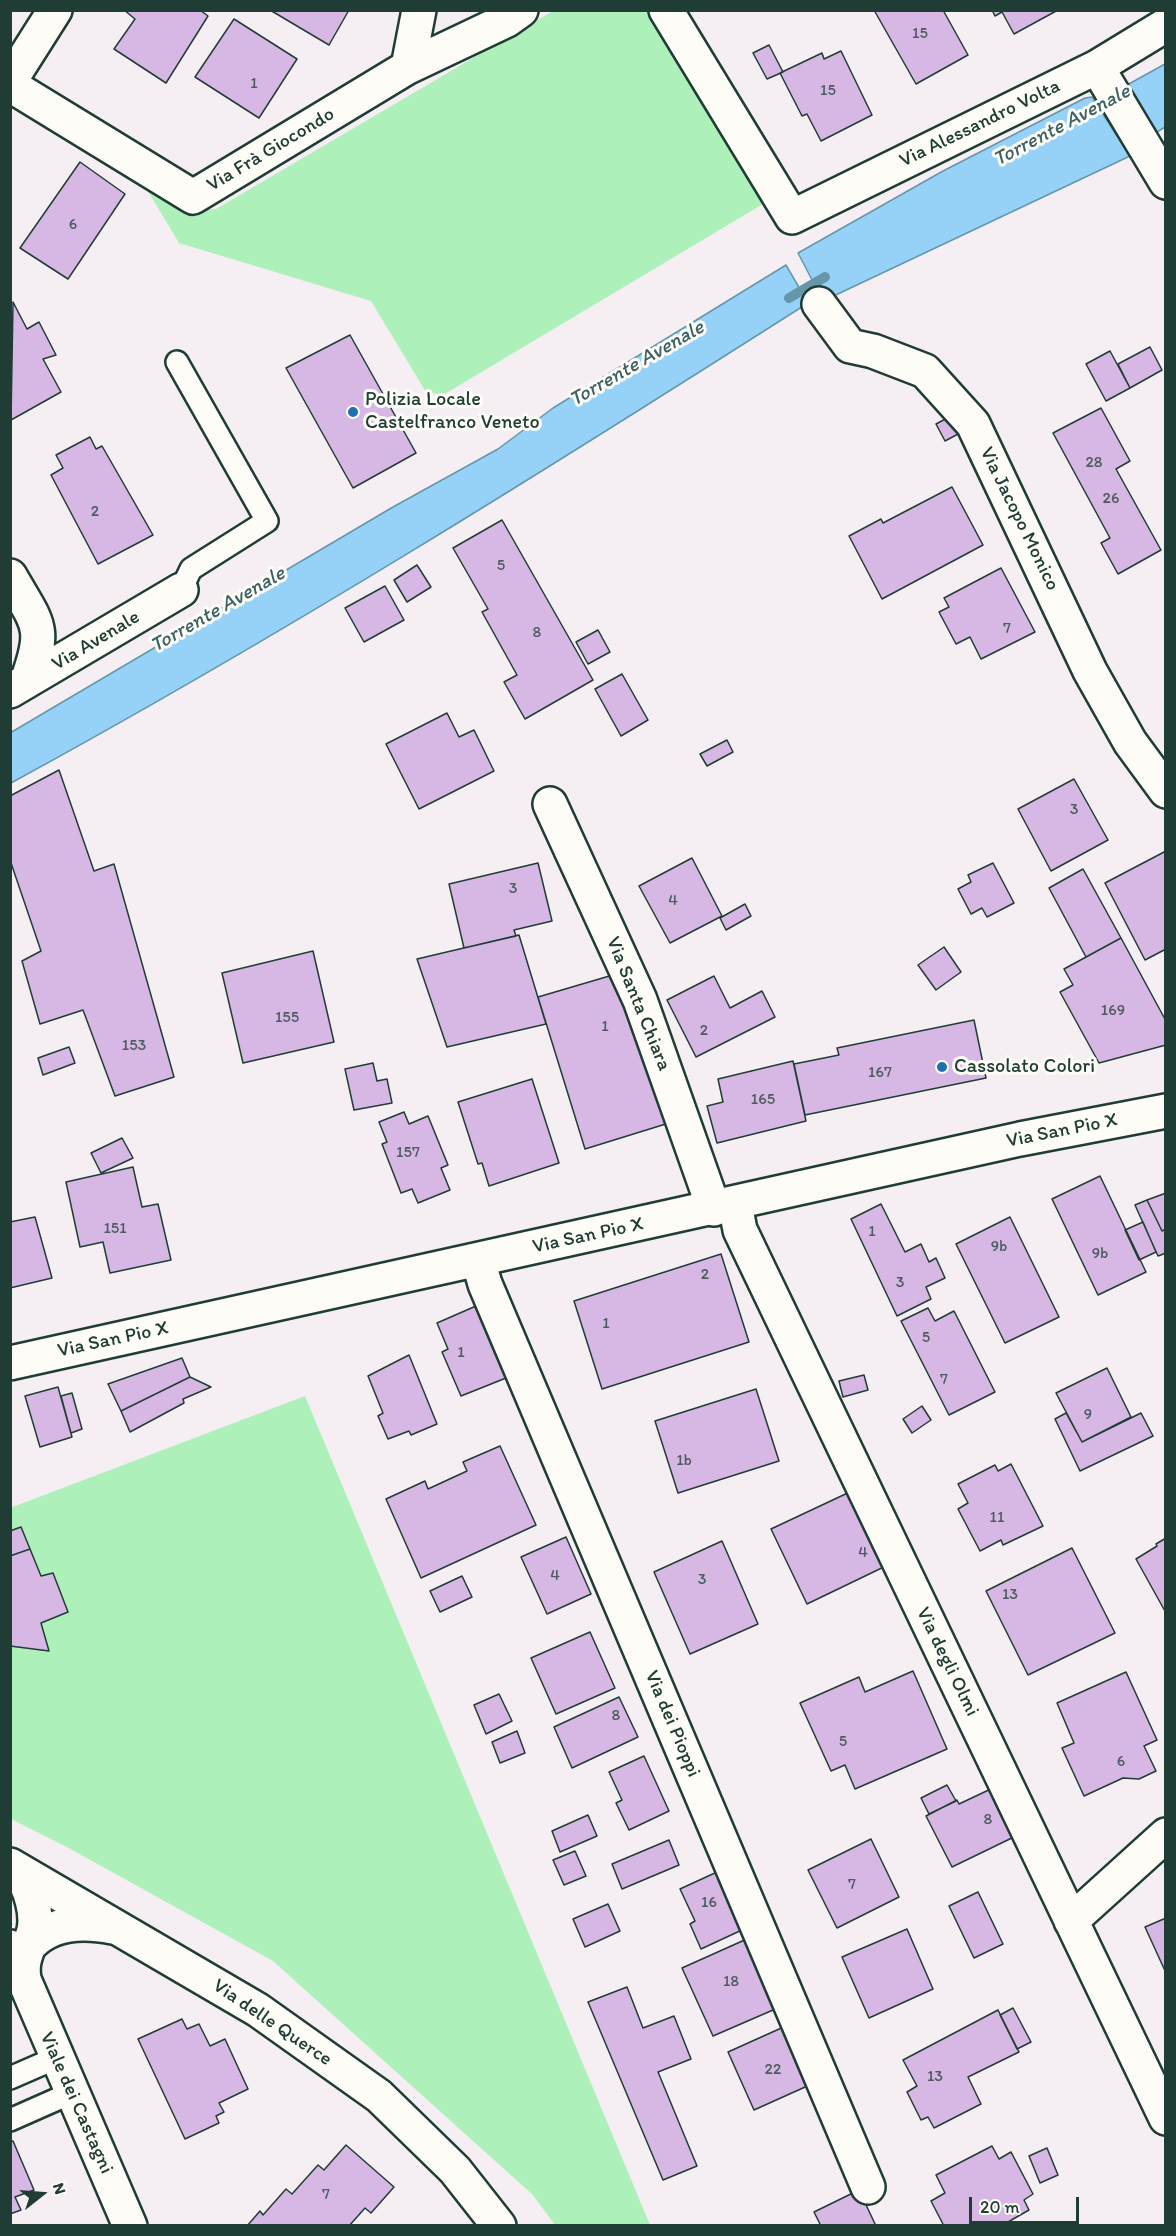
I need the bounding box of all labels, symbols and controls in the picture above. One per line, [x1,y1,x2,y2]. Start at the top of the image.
house number: 15 [912,24,928,44]
house number: 1 [250,74,258,94]
street label: Via Alessandro Volta [896,75,1064,173]
water label: Torrente Avenale [989,79,1135,173]
house number: 15 [820,81,836,101]
street label: Via Frà Giocondo [203,102,339,198]
house number: 6 [69,215,77,235]
water label: Torrente Avenale [565,315,709,413]
place label: Polizia Locale Castelfranco Veneto [365,388,540,435]
marker: Polizia Locale Castelfranco Veneto [346,405,360,419]
street label: Via Jacopo Monico [974,443,1064,595]
house number: 28 [1085,453,1103,473]
house number: 26 [1103,489,1119,509]
house number: 2 [91,502,99,522]
house number: 5 [497,556,505,576]
water label: Torrente Avenale [146,561,290,659]
street label: Via Avenale [48,605,144,677]
house number: 7 [1003,619,1011,639]
house number: 8 [533,623,541,643]
house number: 3 [1070,800,1078,820]
house number: 3 [509,879,517,899]
house number: 4 [668,891,678,911]
street label: Via Santa Chiara [600,933,676,1075]
house number: 169 [1101,1001,1125,1021]
house number: 155 [275,1008,299,1028]
house number: 1 [601,1017,609,1037]
house number: 2 [700,1021,708,1041]
house number: 153 [122,1036,146,1056]
place label: Cassolato Colori [954,1055,1095,1079]
marker: Cassolato Colori [935,1060,949,1074]
house number: 167 [868,1063,892,1083]
house number: 165 [751,1090,775,1110]
street label: Via San Pio X [1004,1108,1120,1154]
house number: 157 [396,1143,420,1163]
street label: Via San Pio X [530,1213,646,1259]
house number: 151 [103,1219,127,1239]
house number: 1 [868,1222,876,1242]
house number: 9b [991,1237,1007,1257]
house number: 9b [1092,1244,1108,1264]
house number: 2 [701,1265,709,1285]
house number: 3 [896,1273,904,1293]
house number: 1 [602,1314,610,1334]
street label: Via San Pio X [55,1317,171,1363]
house number: 5 [922,1328,930,1348]
house number: 1 [457,1343,465,1363]
house number: 7 [940,1370,948,1390]
house number: 9 [1084,1405,1092,1425]
house number: 1b [676,1451,692,1471]
house number: 11 [990,1508,1004,1528]
house number: 4 [858,1543,868,1563]
house number: 4 [550,1566,560,1586]
house number: 3 [698,1570,706,1590]
house number: 13 [1002,1585,1018,1605]
street label: Via degli Olmi [910,1603,984,1721]
street label: Via dei Pioppi [639,1667,705,1781]
house number: 8 [612,1706,620,1726]
house number: 5 [839,1732,847,1752]
house number: 6 [1117,1752,1125,1772]
house number: 8 [984,1810,992,1830]
house number: 7 [848,1875,856,1895]
house number: 16 [701,1893,717,1913]
house number: 18 [723,1972,739,1992]
street label: Via delle Querce [208,1974,336,2072]
street label: Viale dei Castagni [34,2028,118,2178]
house number: 22 [765,2060,781,2080]
house number: 13 [927,2067,943,2087]
north arrow [12,2164,72,2224]
text: N [49,2181,70,2197]
house number: 7 [322,2185,330,2205]
scale bar [972,2185,1082,2223]
text: 20 m [980,2196,1020,2218]

